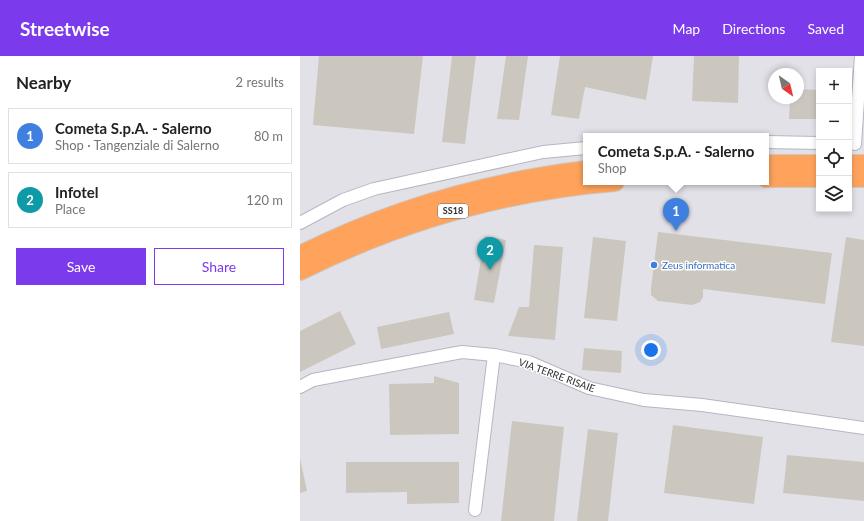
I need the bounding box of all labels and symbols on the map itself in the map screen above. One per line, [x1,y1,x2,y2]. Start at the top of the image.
north arrow [768,68,804,104]
pin: 1 [663,198,689,231]
road number: SS18 [438,204,468,218]
pin: 2 [477,237,503,270]
place label: Zeus informatica [662,259,735,271]
marker: Zeus informatica [649,260,659,270]
your location [641,340,661,360]
street label: VIA TERRE RISAIE [517,356,597,394]

